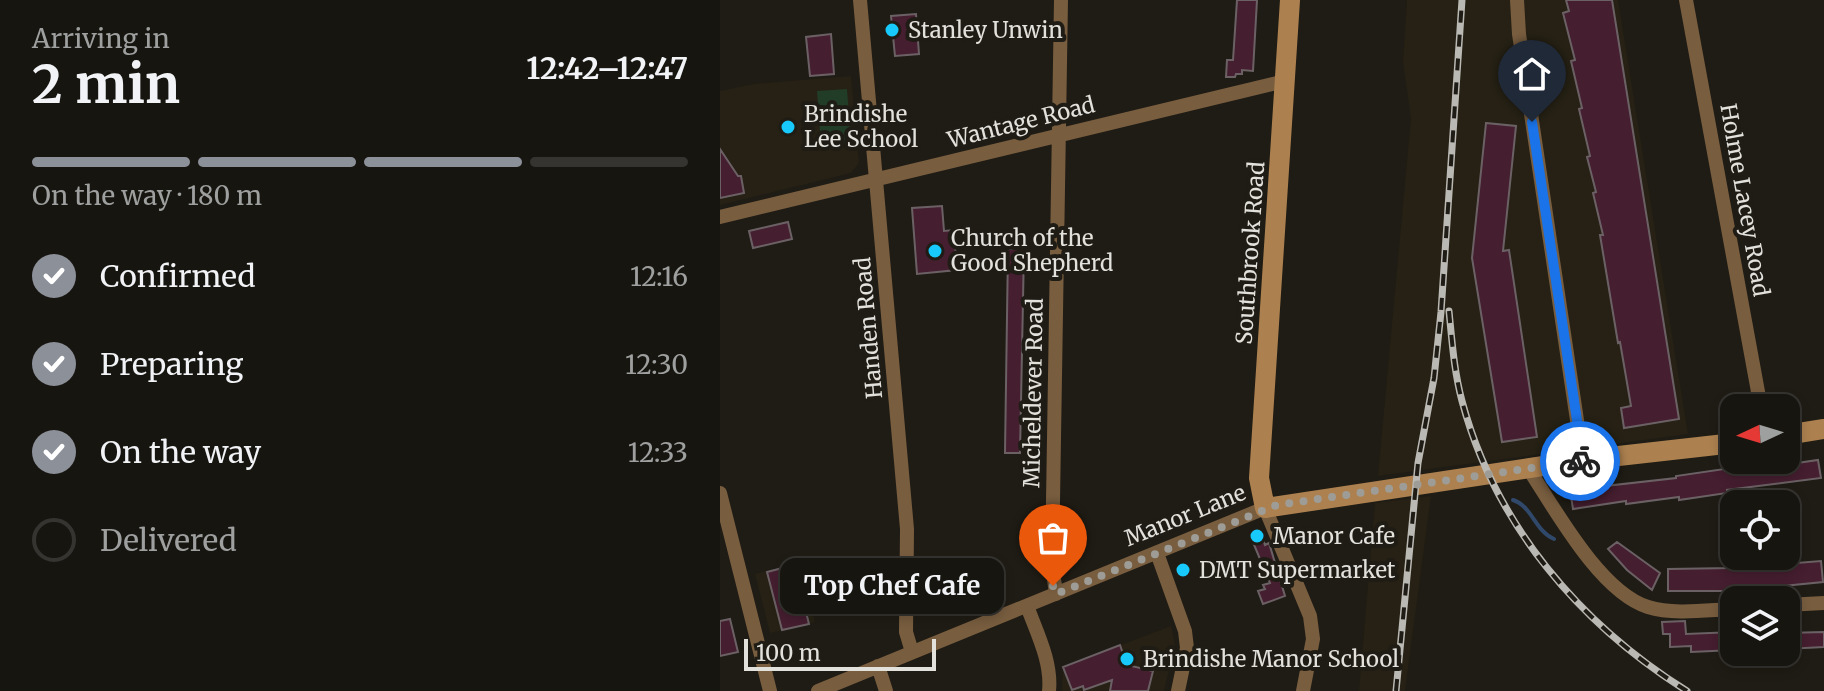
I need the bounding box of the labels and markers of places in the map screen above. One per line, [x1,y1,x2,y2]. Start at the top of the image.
place label: Stanley Unwin [908,16,1063,44]
marker: Stanley Unwin [883,21,901,39]
pin [1498,40,1566,122]
place label: Brindishe Lee School [804,100,918,153]
marker: Brindishe Lee School [779,118,797,136]
place label: Church of the Good Shepherd [951,224,1113,277]
marker: Church of the Good Shepherd [926,242,944,260]
pin [1019,504,1087,586]
place label: Manor Cafe [1273,522,1395,550]
marker: Manor Cafe [1248,527,1266,545]
place label: DMT Supermarket [1199,556,1396,584]
callout: Top Chef Cafe [781,558,1005,614]
marker: DMT Supermarket [1174,561,1192,579]
place label: Brindishe Manor School [1143,645,1399,673]
marker: Brindishe Manor School [1118,650,1136,668]

